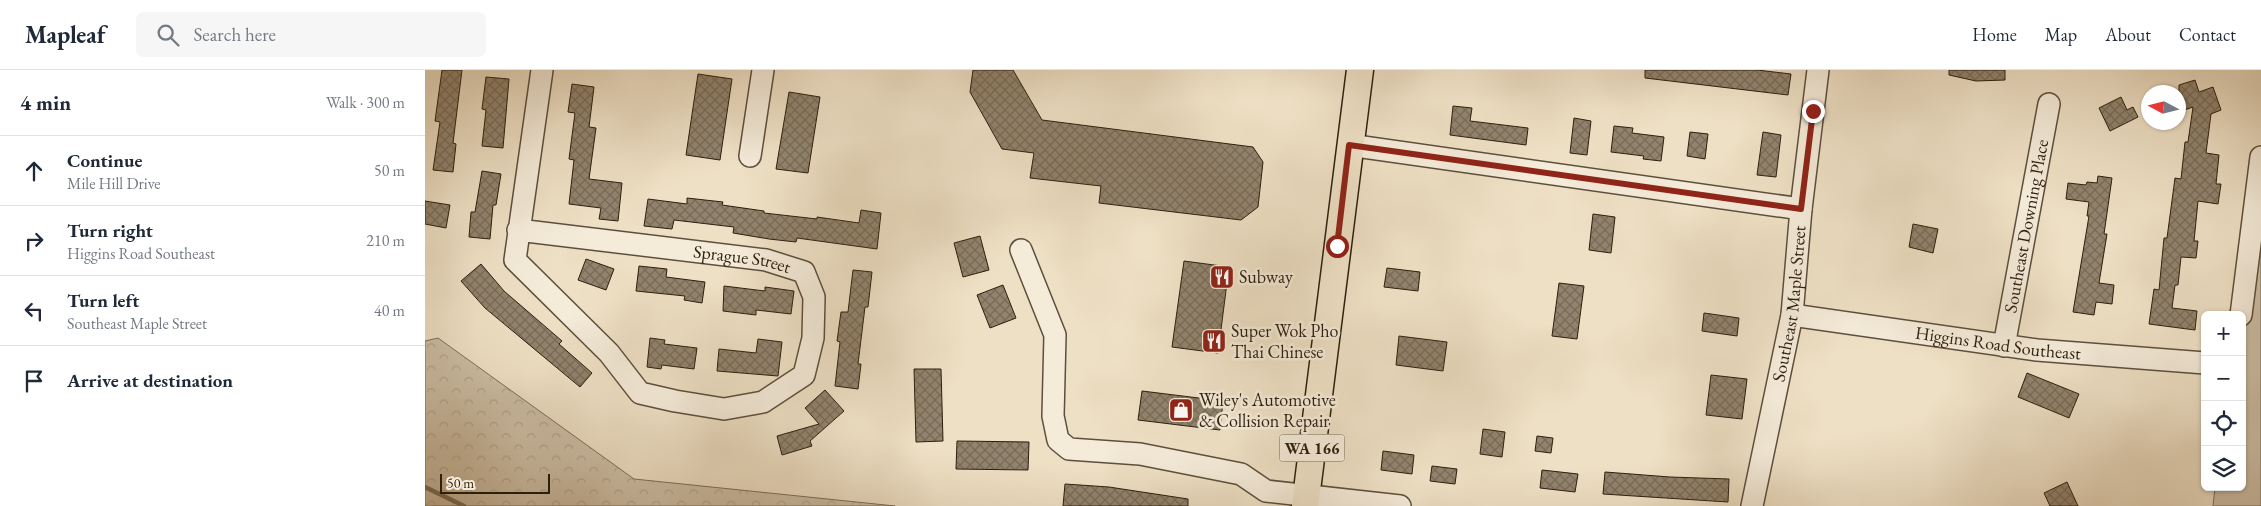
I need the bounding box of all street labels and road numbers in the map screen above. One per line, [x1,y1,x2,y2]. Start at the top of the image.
street label: Southeast Downing Place [1998,137,2053,315]
street label: Southeast Maple Street [1766,224,1811,384]
street label: Sprague Street [692,239,794,278]
street label: Higgins Road Southeast [1914,321,2082,364]
road number: WA 166 [1279,434,1345,462]

